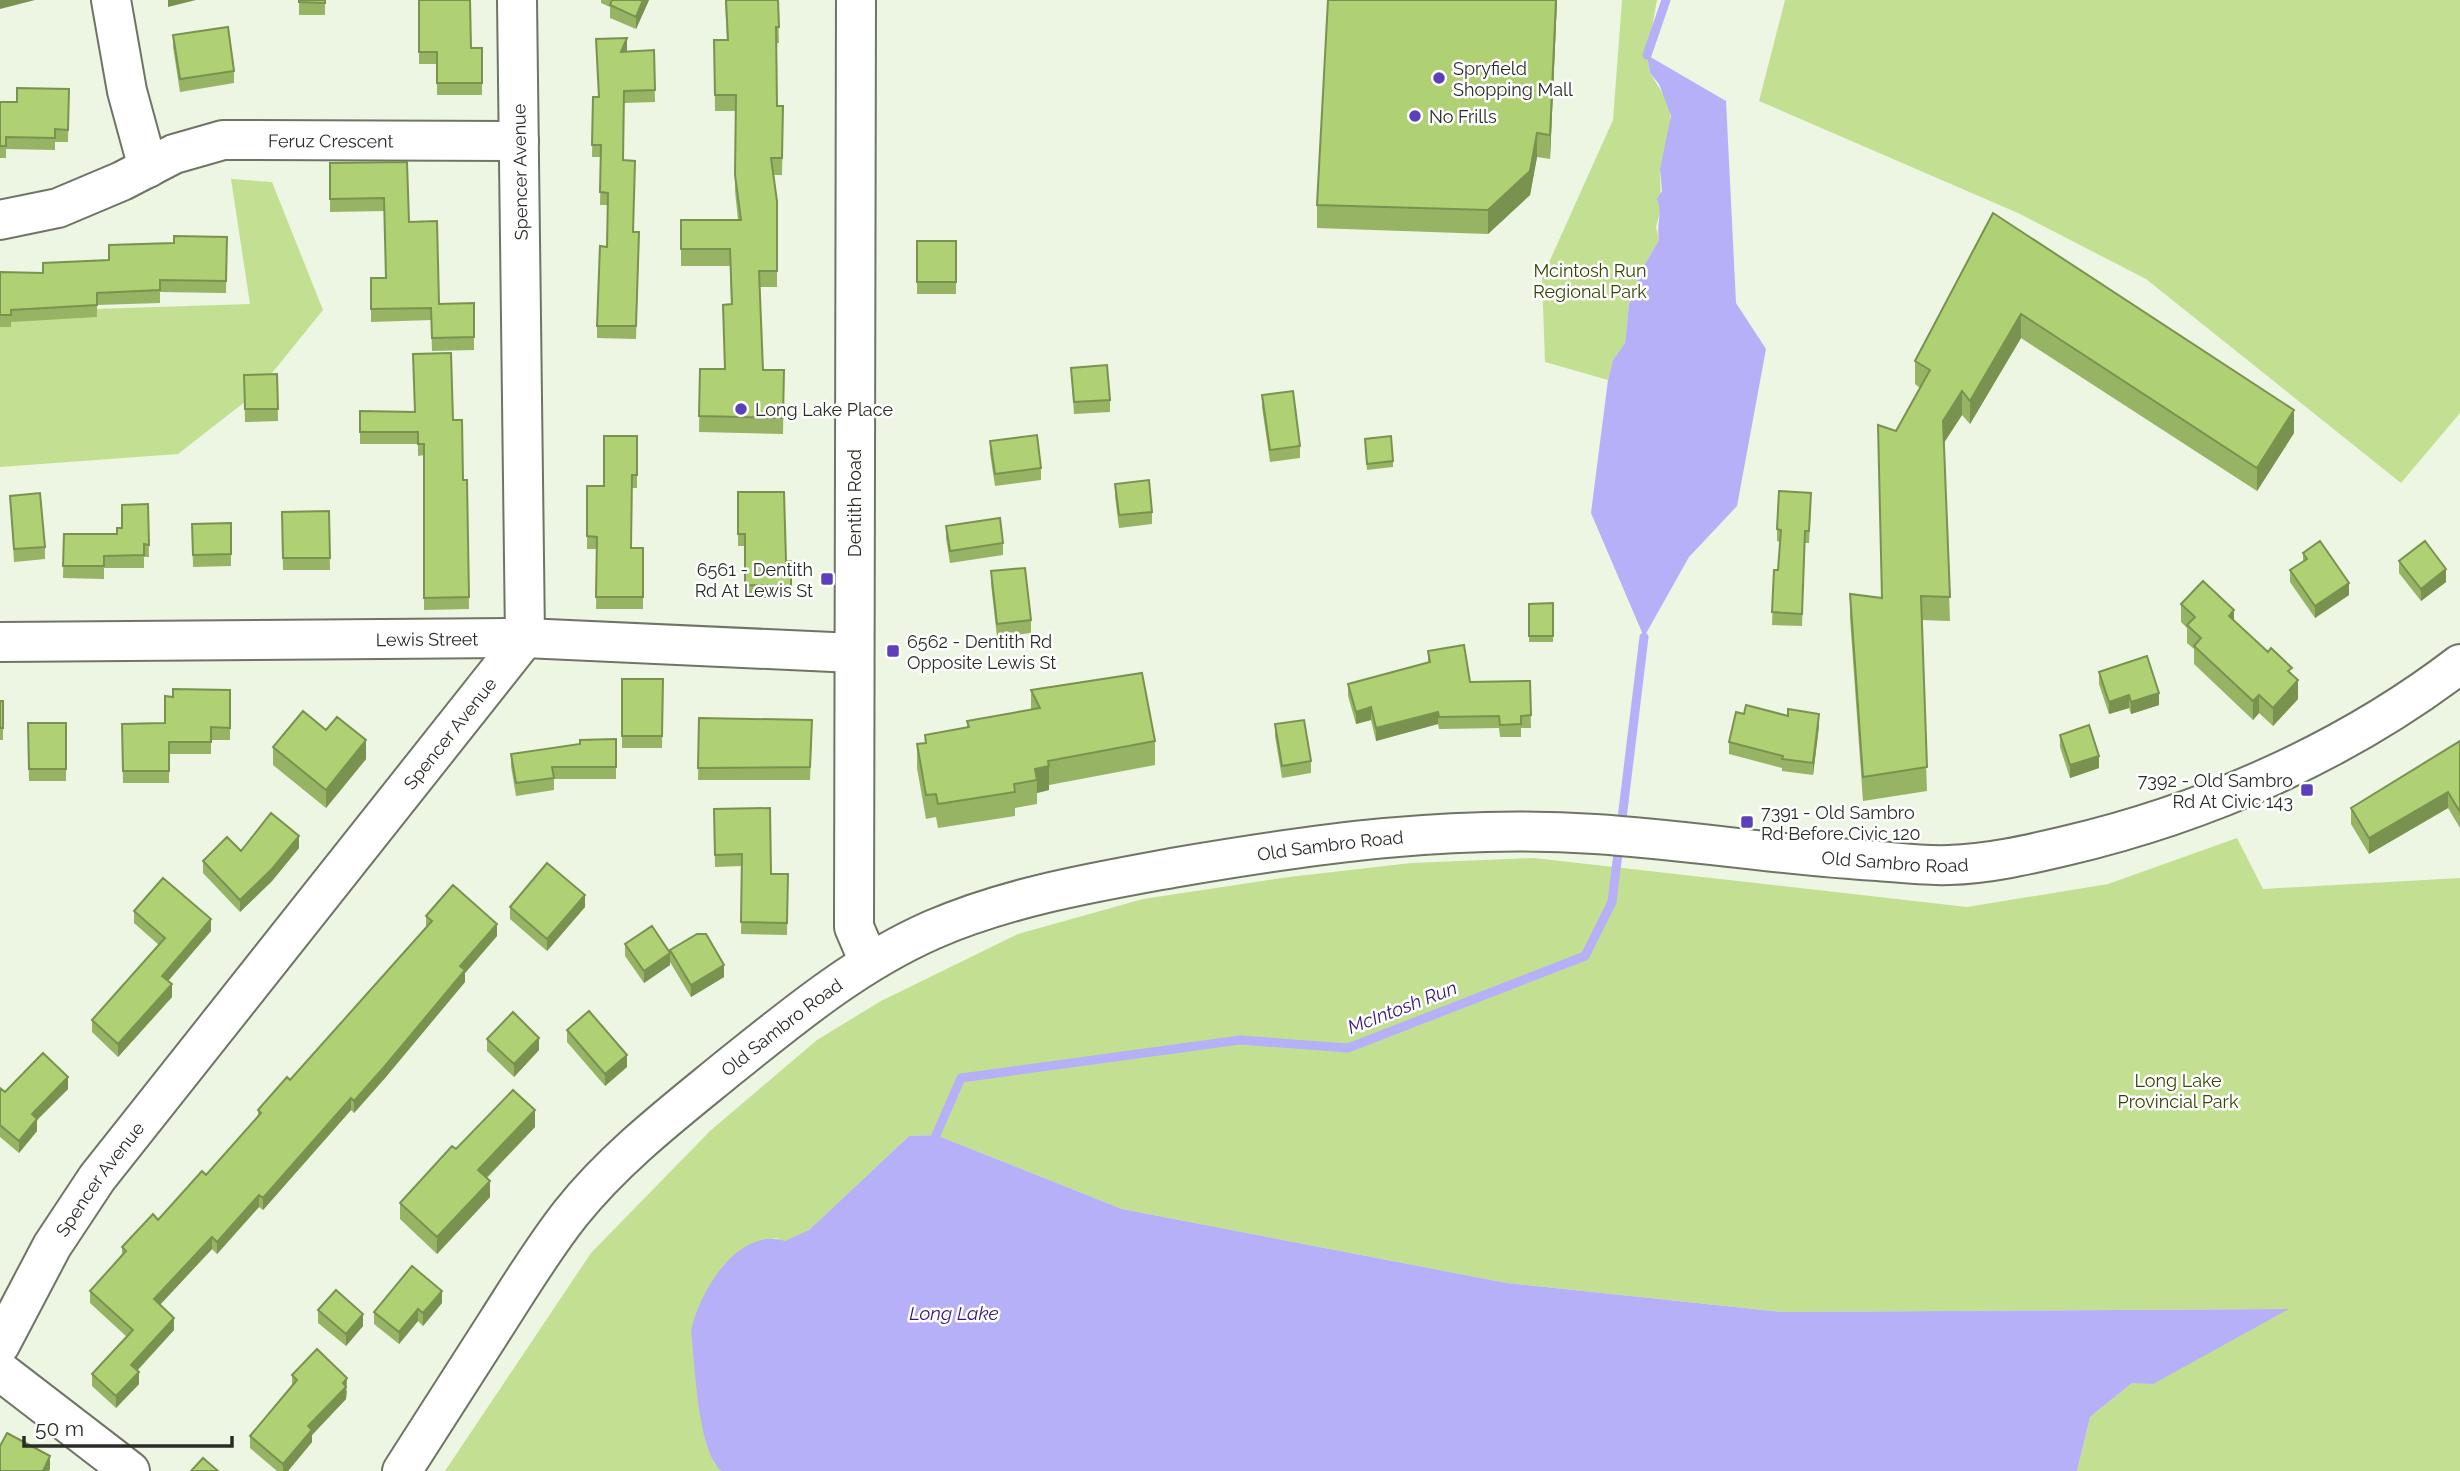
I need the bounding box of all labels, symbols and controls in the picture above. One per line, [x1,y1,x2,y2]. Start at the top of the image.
place label: Spryfield Shopping Mall [1453,58,1573,100]
marker: Spryfield Shopping Mall [1431,70,1447,86]
street label: Spencer Avenue [508,103,532,240]
place label: No Frills [1429,106,1497,127]
marker: No Frills [1407,108,1423,124]
street label: Feruz Crescent [268,130,394,151]
park label: Mcintosh Run Regional Park [1533,260,1647,302]
place label: Long Lake Place [755,399,893,420]
marker: Long Lake Place [733,401,749,417]
street label: Dentith Road [844,449,865,557]
place label: 6561 - Dentith Rd At Lewis St [695,559,813,601]
marker: 6561 - Dentith Rd At Lewis St [819,571,835,587]
street label: Lewis Street [376,628,478,650]
place label: 6562 - Dentith Rd Opposite Lewis St [907,631,1056,673]
marker: 6562 - Dentith Rd Opposite Lewis St [885,643,901,659]
street label: Spencer Avenue [399,673,501,793]
place label: 7392 - Old Sambro Rd At Civic 143 [2138,770,2293,812]
marker: 7392 - Old Sambro Rd At Civic 143 [2299,782,2315,798]
place label: 7391 - Old Sambro Rd Before Civic 120 [1761,802,1921,844]
marker: 7391 - Old Sambro Rd Before Civic 120 [1739,814,1755,830]
street label: Old Sambro Road [1256,826,1404,864]
street label: Old Sambro Road [1821,846,1969,876]
street label: Old Sambro Road [717,974,846,1080]
water label: McIntosh Run [1344,976,1460,1038]
park label: Long Lake Provincial Park [2118,1070,2239,1112]
street label: Spencer Avenue [51,1117,148,1240]
water label: Long Lake [909,1302,999,1324]
scale bar [24,1404,233,1448]
text: 50 m [35,1416,84,1441]

